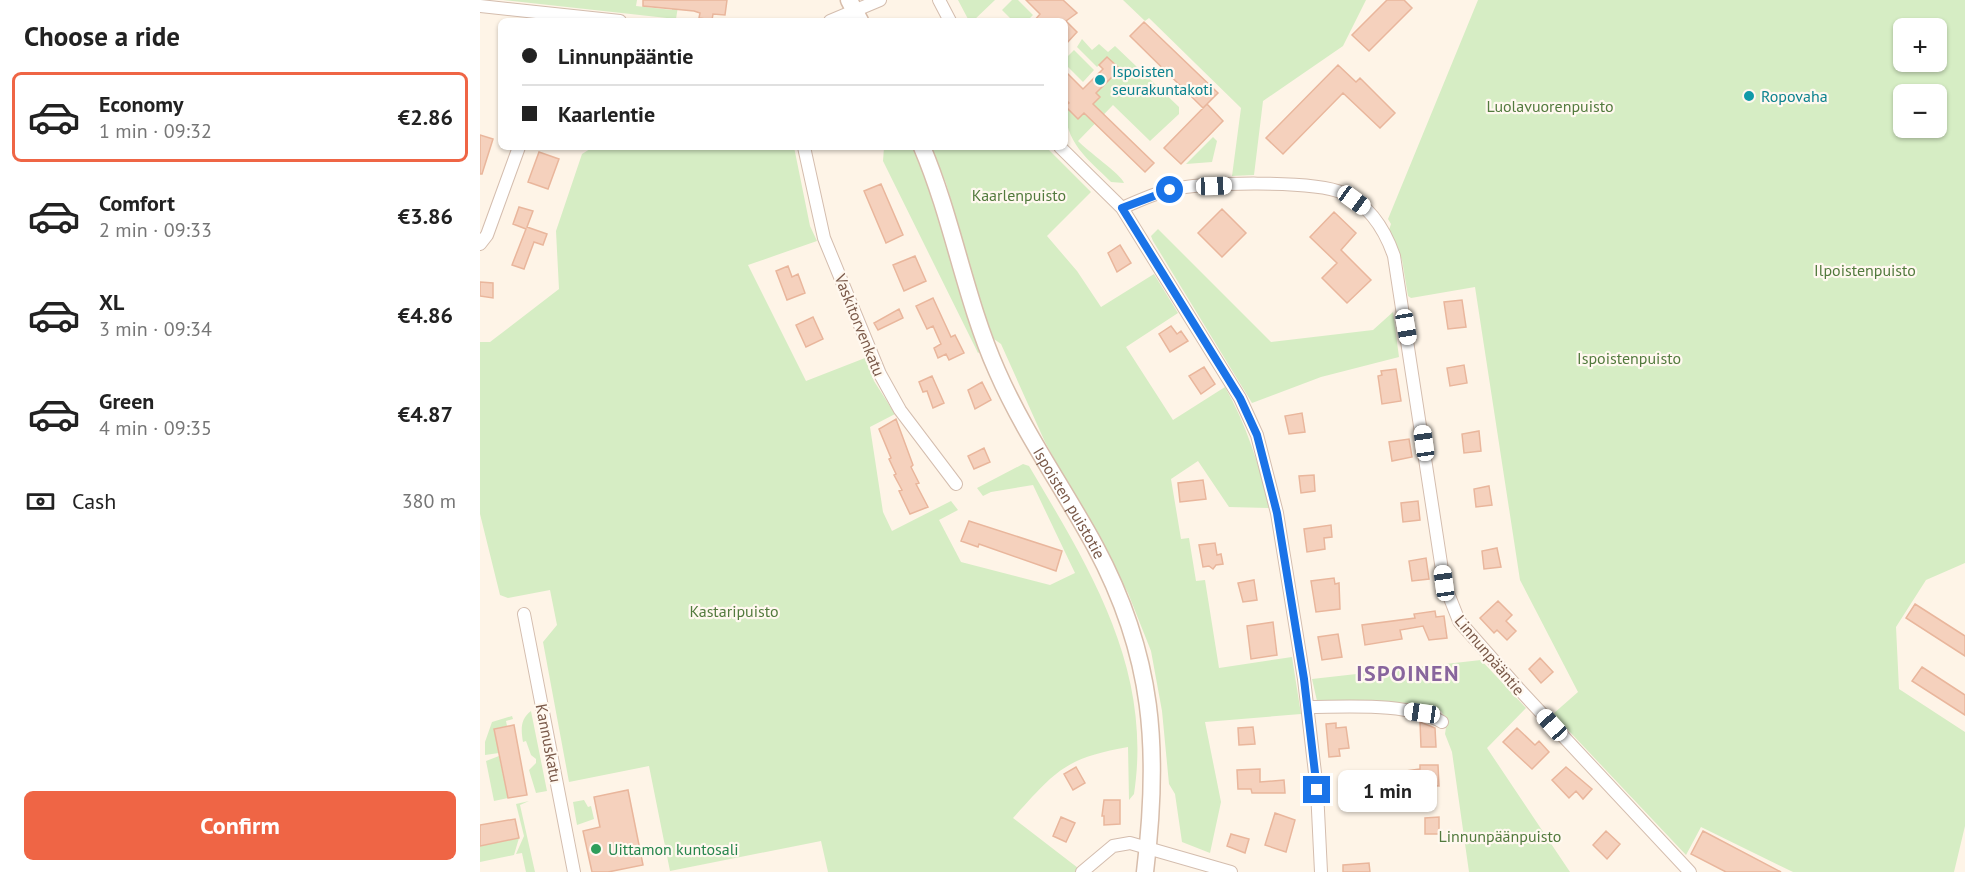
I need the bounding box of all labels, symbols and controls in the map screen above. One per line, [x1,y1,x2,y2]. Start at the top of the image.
map controls [1893,18,1947,138]
button: + [1893,18,1947,72]
text: Choose a ride [24,19,180,53]
text: Linnunpääntie [558,42,694,70]
place label: Ispoisten seurakuntakoti [1112,61,1213,99]
marker: Ispoisten seurakuntakoti [1093,73,1107,87]
button: − [1893,84,1947,138]
place label: Ropovaha [1761,86,1828,106]
marker: Ropovaha [1742,89,1756,103]
icon: car [27,90,81,144]
text: Economy [99,90,183,118]
park label: Luolavuorenpuisto [1486,96,1614,116]
text: Kaarlentie [558,100,655,128]
text: €2.86 [398,103,453,131]
text: 1 min · 09:32 [99,118,212,144]
route start [1156,176,1183,203]
car [1196,176,1232,196]
car [1334,182,1374,218]
park label: Kaarlenpuisto [972,185,1066,205]
icon: car [27,189,81,243]
text: Comfort [99,189,175,217]
text: €3.86 [398,202,453,230]
text: 2 min · 09:33 [99,217,212,243]
park label: Ilpoistenpuisto [1814,260,1916,280]
street label: Vaskitorvenkatu [830,270,890,379]
icon: car [27,288,81,342]
text: XL [99,288,124,316]
text: €4.86 [398,301,453,329]
car [1394,308,1418,346]
text: 3 min · 09:34 [99,316,212,342]
park label: Ispoistenpuisto [1577,348,1681,368]
icon: car [27,387,81,441]
text: Green [99,387,154,415]
text: €4.87 [398,400,453,428]
text: 4 min · 09:35 [99,415,212,441]
car [1413,424,1435,462]
street label: Ispoisten puistotie [1029,443,1110,562]
icon: cash [24,485,57,518]
text: Cash [72,487,116,515]
text: 380 m [402,488,456,514]
car [1433,564,1455,602]
park label: Kastaripuisto [689,601,779,621]
street label: Linnunpääntie [1451,611,1529,699]
district label: ISPOINEN [1356,659,1460,687]
street label: Kannuskatu [532,702,566,784]
car [1403,702,1441,724]
car [1533,706,1571,744]
callout: 1 min [1338,769,1437,811]
route end [1303,776,1330,803]
text: 1 min [1363,778,1412,804]
button: Confirm [24,791,456,860]
park label: Linnunpäänpuisto [1439,826,1561,846]
place label: Uittamon kuntosali [608,839,739,859]
marker: Uittamon kuntosali [589,842,603,856]

